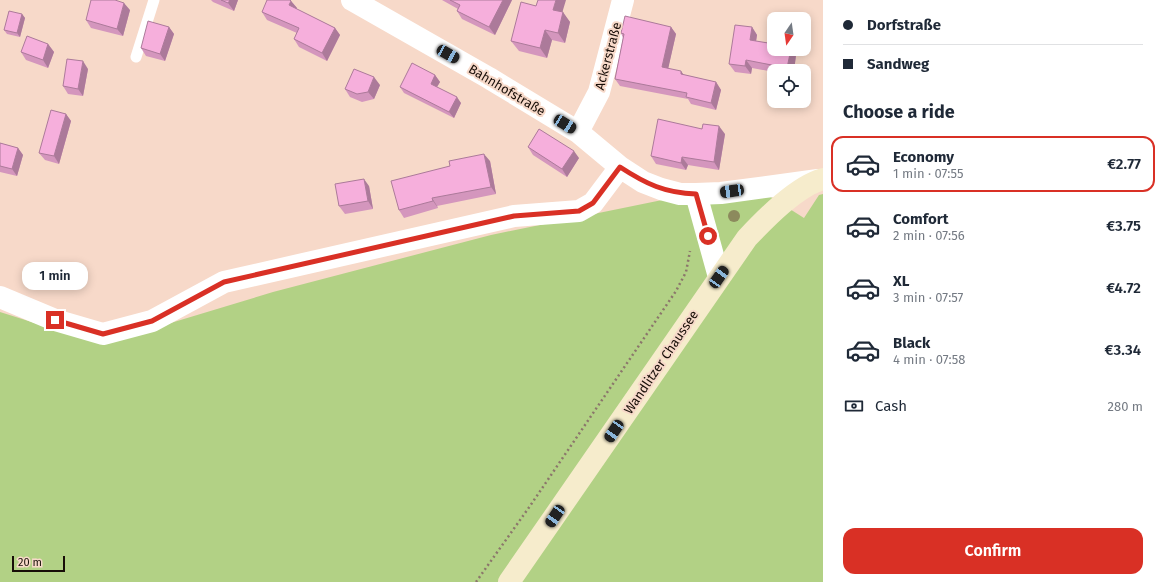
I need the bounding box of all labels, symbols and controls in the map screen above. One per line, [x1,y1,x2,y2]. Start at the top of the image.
north arrow [767,12,811,56]
map controls [767,12,811,108]
text: Dorfstraße [867,16,941,34]
street label: Ackerstraße [592,21,624,91]
car [435,43,461,65]
text: Sandweg [867,55,929,73]
street label: Bahnhofstraße [466,61,548,119]
button: locate [767,64,811,108]
text: Choose a ride [843,101,955,123]
car [552,113,578,135]
icon: car [845,146,881,182]
text: Economy [893,148,954,166]
text: €2.77 [1107,155,1141,173]
text: 1 min · 07:55 [893,166,963,181]
car [719,183,745,199]
icon: car [845,208,881,244]
text: Comfort [893,210,949,228]
text: €3.75 [1106,217,1141,235]
route start [699,227,717,245]
text: 2 min · 07:56 [893,228,965,243]
callout: 1 min [22,262,88,290]
car [707,264,731,290]
text: 1 min [39,268,71,283]
icon: car [845,270,881,306]
text: XL [893,272,909,290]
text: €4.72 [1106,279,1141,297]
text: 3 min · 07:57 [893,290,963,305]
street label: Wandlitzer Chaussee [621,307,701,417]
route end [46,311,64,329]
icon: car [845,332,881,368]
text: Black [893,334,930,352]
text: €3.34 [1105,341,1141,359]
text: 4 min · 07:58 [893,352,965,367]
icon: cash [843,395,865,417]
text: Cash [875,397,907,415]
text: 280 m [1108,399,1143,414]
car [602,418,626,444]
car [543,503,567,529]
button: Confirm [843,528,1143,574]
scale bar [12,554,65,573]
text: 20 m [18,556,42,569]

